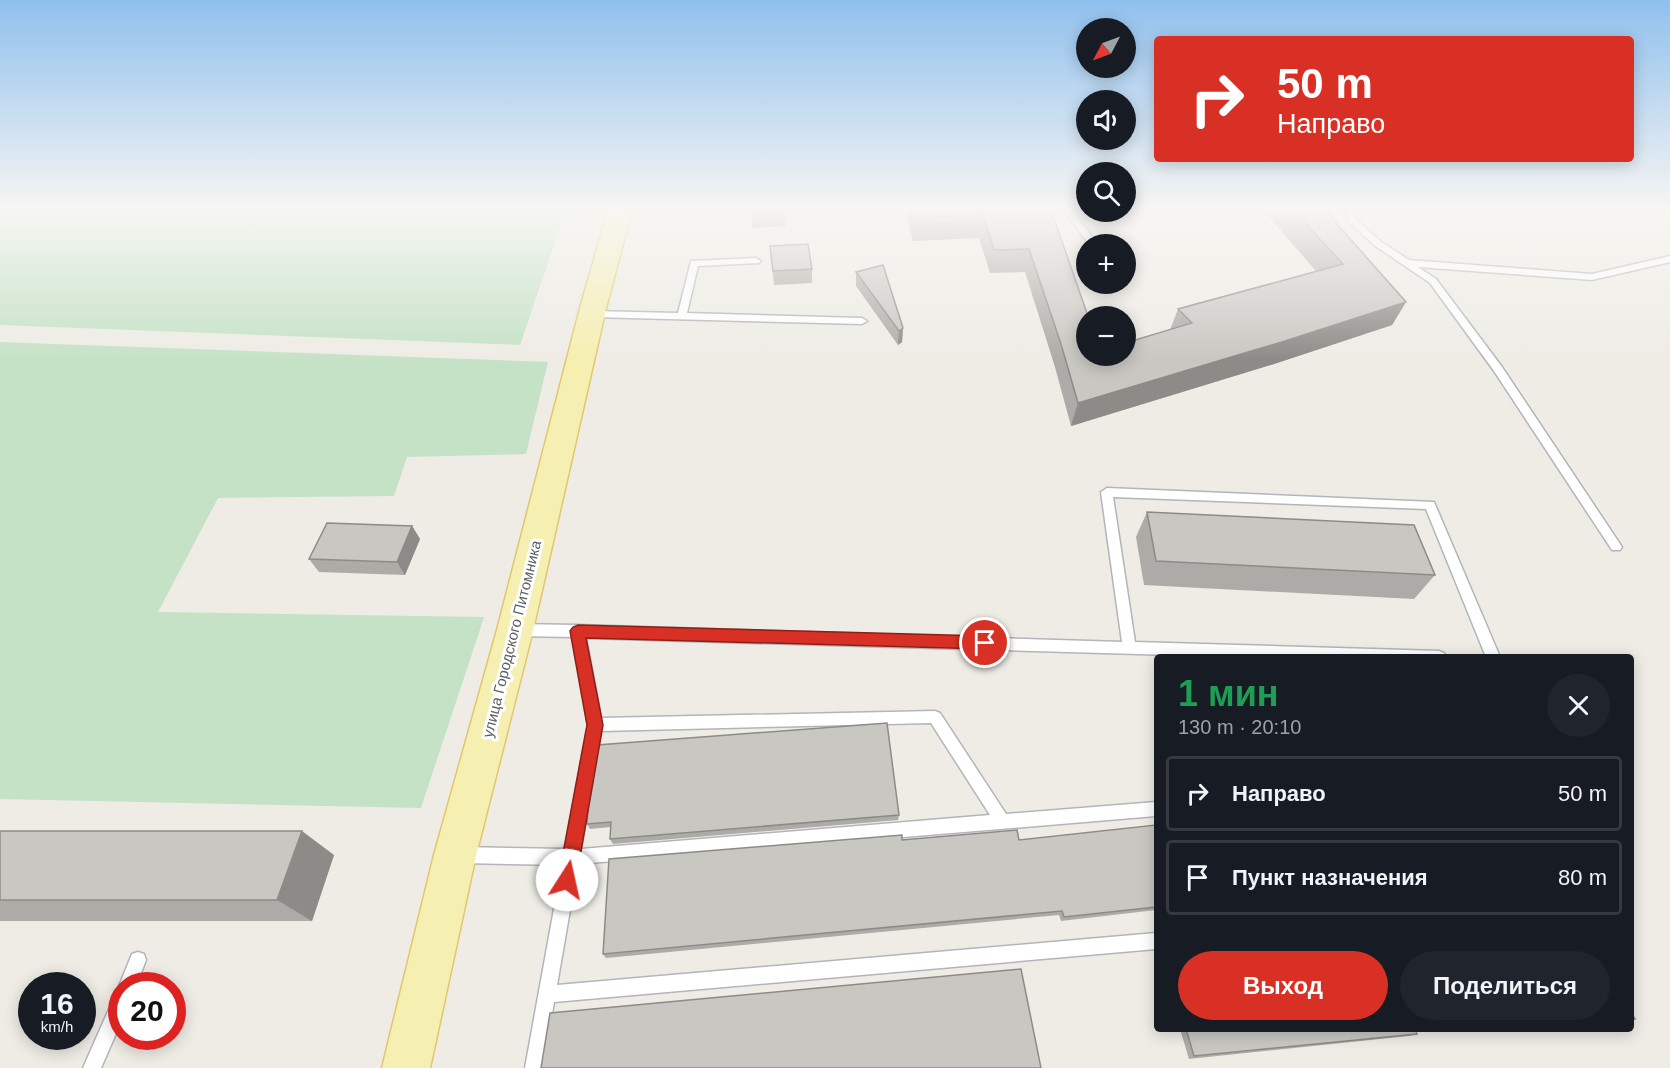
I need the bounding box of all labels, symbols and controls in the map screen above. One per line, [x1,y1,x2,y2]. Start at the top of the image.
north arrow [1076,18,1136,78]
map controls [1076,18,1136,366]
icon: right [1178,60,1256,138]
text: 50 m [1277,60,1373,107]
button: sound [1076,90,1136,150]
text: Направо [1277,109,1385,139]
button: search [1076,162,1136,222]
button: + [1076,234,1136,294]
button: − [1076,306,1136,366]
street label: улица Городского Питомника [479,538,544,739]
pin [959,617,1010,668]
icon: arrive [968,626,1001,659]
text: 1 мин [1178,673,1279,714]
button: close [1547,674,1610,737]
text: 130 m · 20:10 [1178,716,1301,738]
icon: right [1181,777,1214,810]
text: Направо [1232,781,1326,806]
text: 50 m [1558,781,1607,806]
position arrow [535,848,599,912]
icon: arrive [1181,861,1214,894]
text: Пункт назначения [1232,865,1428,890]
text: 80 m [1558,865,1607,890]
button: Выход [1178,951,1388,1020]
button: Поделиться [1400,951,1610,1020]
speed limit sign: 20 [108,972,186,1050]
text: 16 [40,987,74,1020]
text: km/h [41,1018,73,1035]

